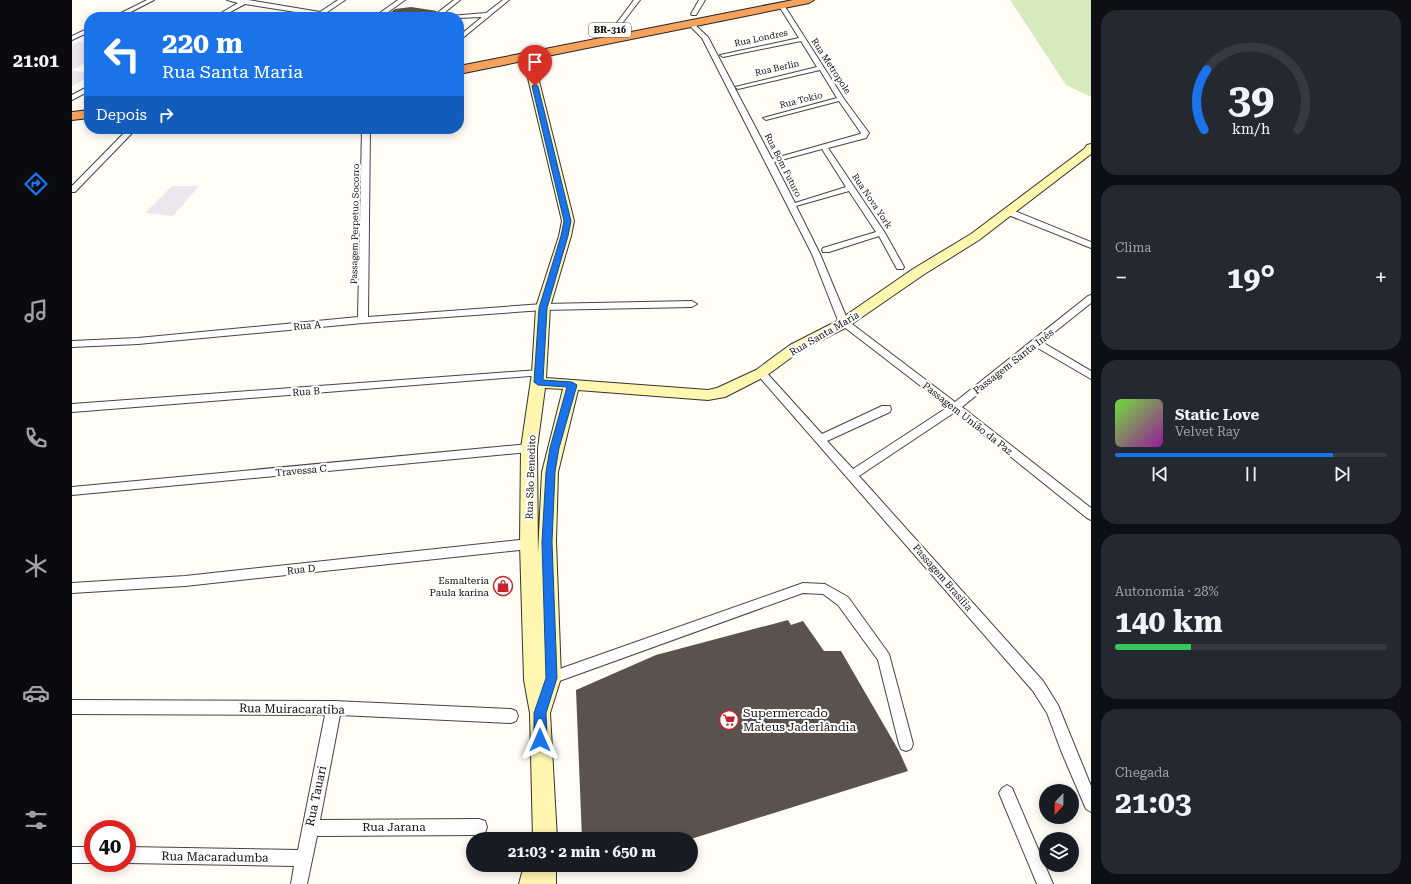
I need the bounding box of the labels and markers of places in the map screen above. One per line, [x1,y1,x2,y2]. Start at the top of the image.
pin [518,45,552,86]
place label: Esmalteria Paula karina [430,575,490,598]
shop icon: Esmalteria Paula karina [492,575,514,597]
place label: Supermercado Mateus Jaderlândia [743,706,856,734]
supermarket icon: Supermercado Mateus Jaderlândia [718,709,740,731]

